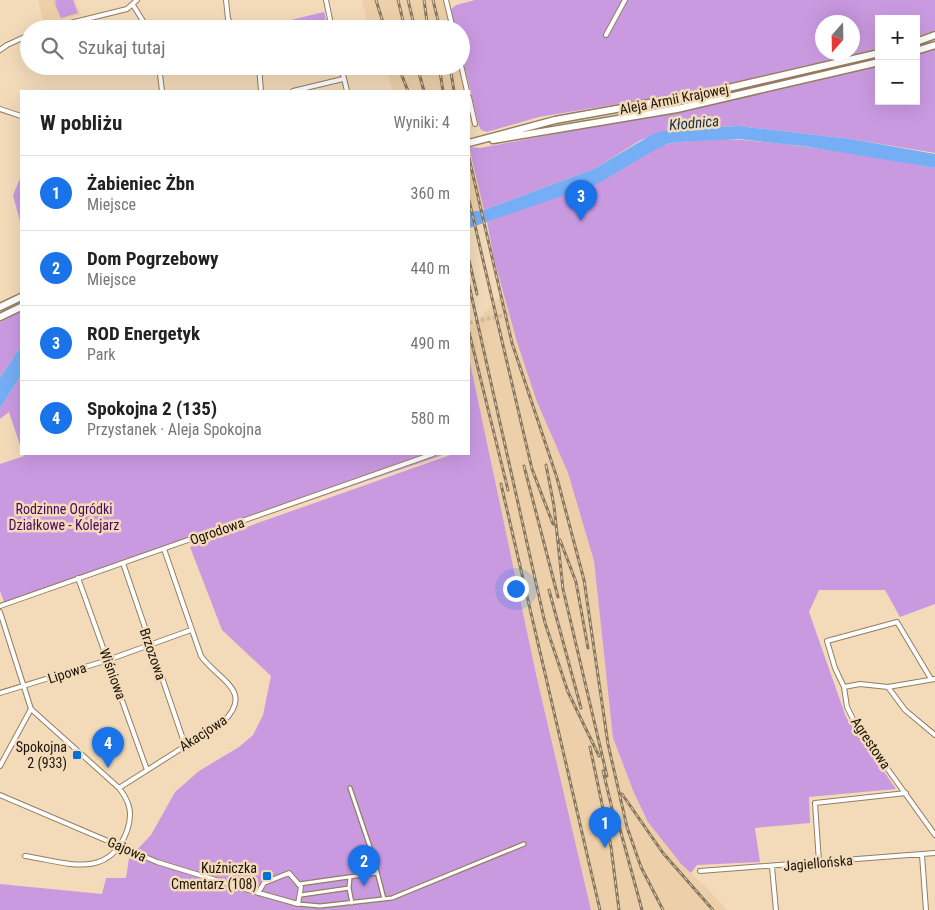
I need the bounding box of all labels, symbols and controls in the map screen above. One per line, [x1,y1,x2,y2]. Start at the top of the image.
north arrow [815,15,860,60]
map controls [875,15,920,105]
button: + [875,15,920,60]
search box [20,20,470,75]
icon: search [38,34,66,62]
text: Szukaj tutaj [78,36,165,59]
button: − [875,60,920,105]
street label: Aleja Armii Krajowej [618,81,730,117]
text: W pobliżu [40,111,122,135]
water label: Kłodnica [668,112,720,134]
text: Wyniki: 4 [394,113,450,132]
text: Żabieniec Żbn [87,172,195,195]
pin: 3 [565,180,597,221]
text: 1 [52,184,60,203]
text: 360 m [411,184,450,203]
text: Miejsce [87,195,136,214]
text: Dom Pogrzebowy [87,247,219,270]
text: 2 [52,259,60,278]
text: 440 m [411,259,450,278]
text: Miejsce [87,270,136,289]
text: ROD Energetyk [87,322,200,345]
text: 3 [52,334,60,353]
text: 490 m [411,334,450,353]
text: Park [87,345,116,364]
text: Spokojna 2 (135) [87,397,217,420]
text: 4 [52,409,60,428]
text: 580 m [411,409,450,428]
text: Przystanek · Aleja Spokojna [87,420,262,439]
park label: Rodzinne Ogródki Działkowe - Kolejarz [9,501,119,533]
street label: Ogrodowa [188,514,246,548]
your location [503,576,529,602]
street label: Brzozowa [137,626,169,682]
street label: Wiśniowa [96,646,130,702]
street label: Lipowa [46,659,88,687]
street label: Akacjowa [176,712,230,754]
street label: Agrestowa [848,714,894,772]
pin: 4 [92,727,124,768]
place label: Spokojna 2 (933) [16,739,67,772]
marker: Spokojna 2 (933) [71,749,83,761]
pin: 1 [589,807,621,848]
street label: Gajowa [105,833,149,865]
pin: 2 [348,845,380,886]
street label: Jagiellońska [783,852,853,874]
place label: Kuźniczka Cmentarz (108) [171,860,257,893]
marker: Kuźniczka Cmentarz (108) [261,870,273,882]

